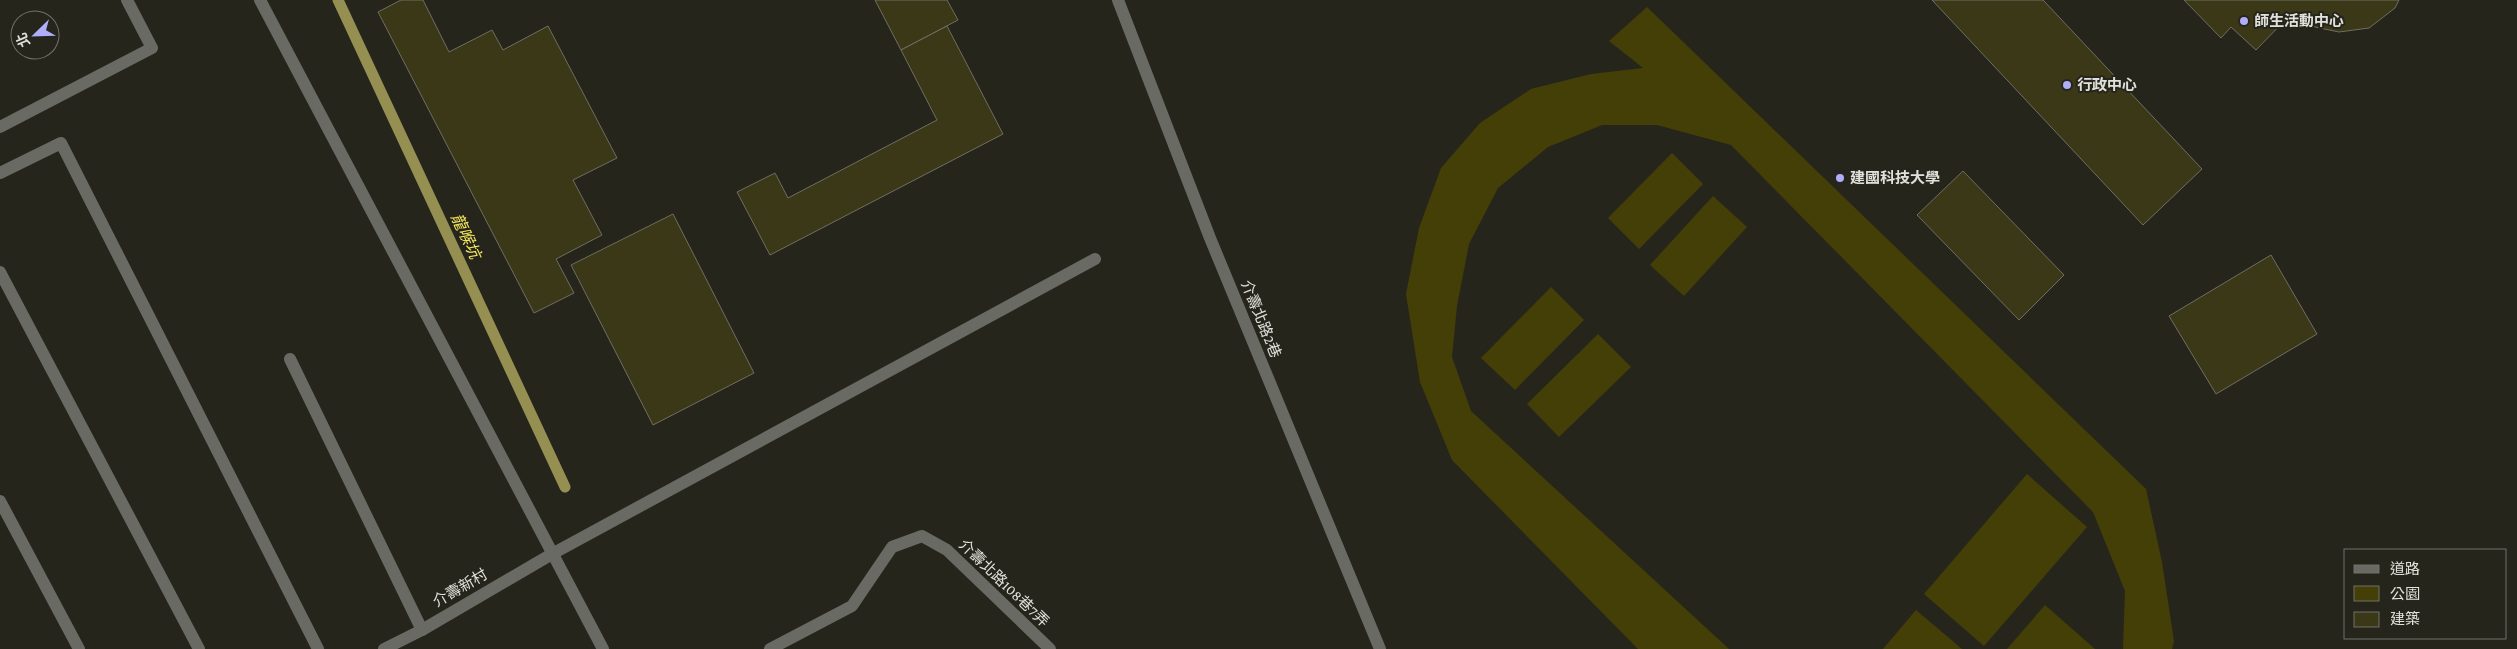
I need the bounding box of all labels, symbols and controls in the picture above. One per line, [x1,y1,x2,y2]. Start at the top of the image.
north arrow [10,10,60,60]
place label: 師生活動中心 [2254,13,2344,29]
marker: 師生活動中心 [2238,15,2250,27]
text: 北 [13,31,33,50]
place label: 行政中心 [2077,77,2137,93]
marker: 行政中心 [2061,79,2073,91]
place label: 建國科技大學 [1850,170,1940,186]
marker: 建國科技大學 [1834,172,1846,184]
water label: 龍喉坑 [448,211,485,263]
street label: 介壽北路2巷 [1238,278,1285,360]
street label: 介壽北路108巷7弄 [956,535,1053,630]
legend [2344,549,2507,639]
text: 道路 [2390,561,2420,577]
street label: 介壽新村 [430,565,490,610]
text: 公園 [2390,586,2420,602]
text: 建築 [2390,611,2420,627]

